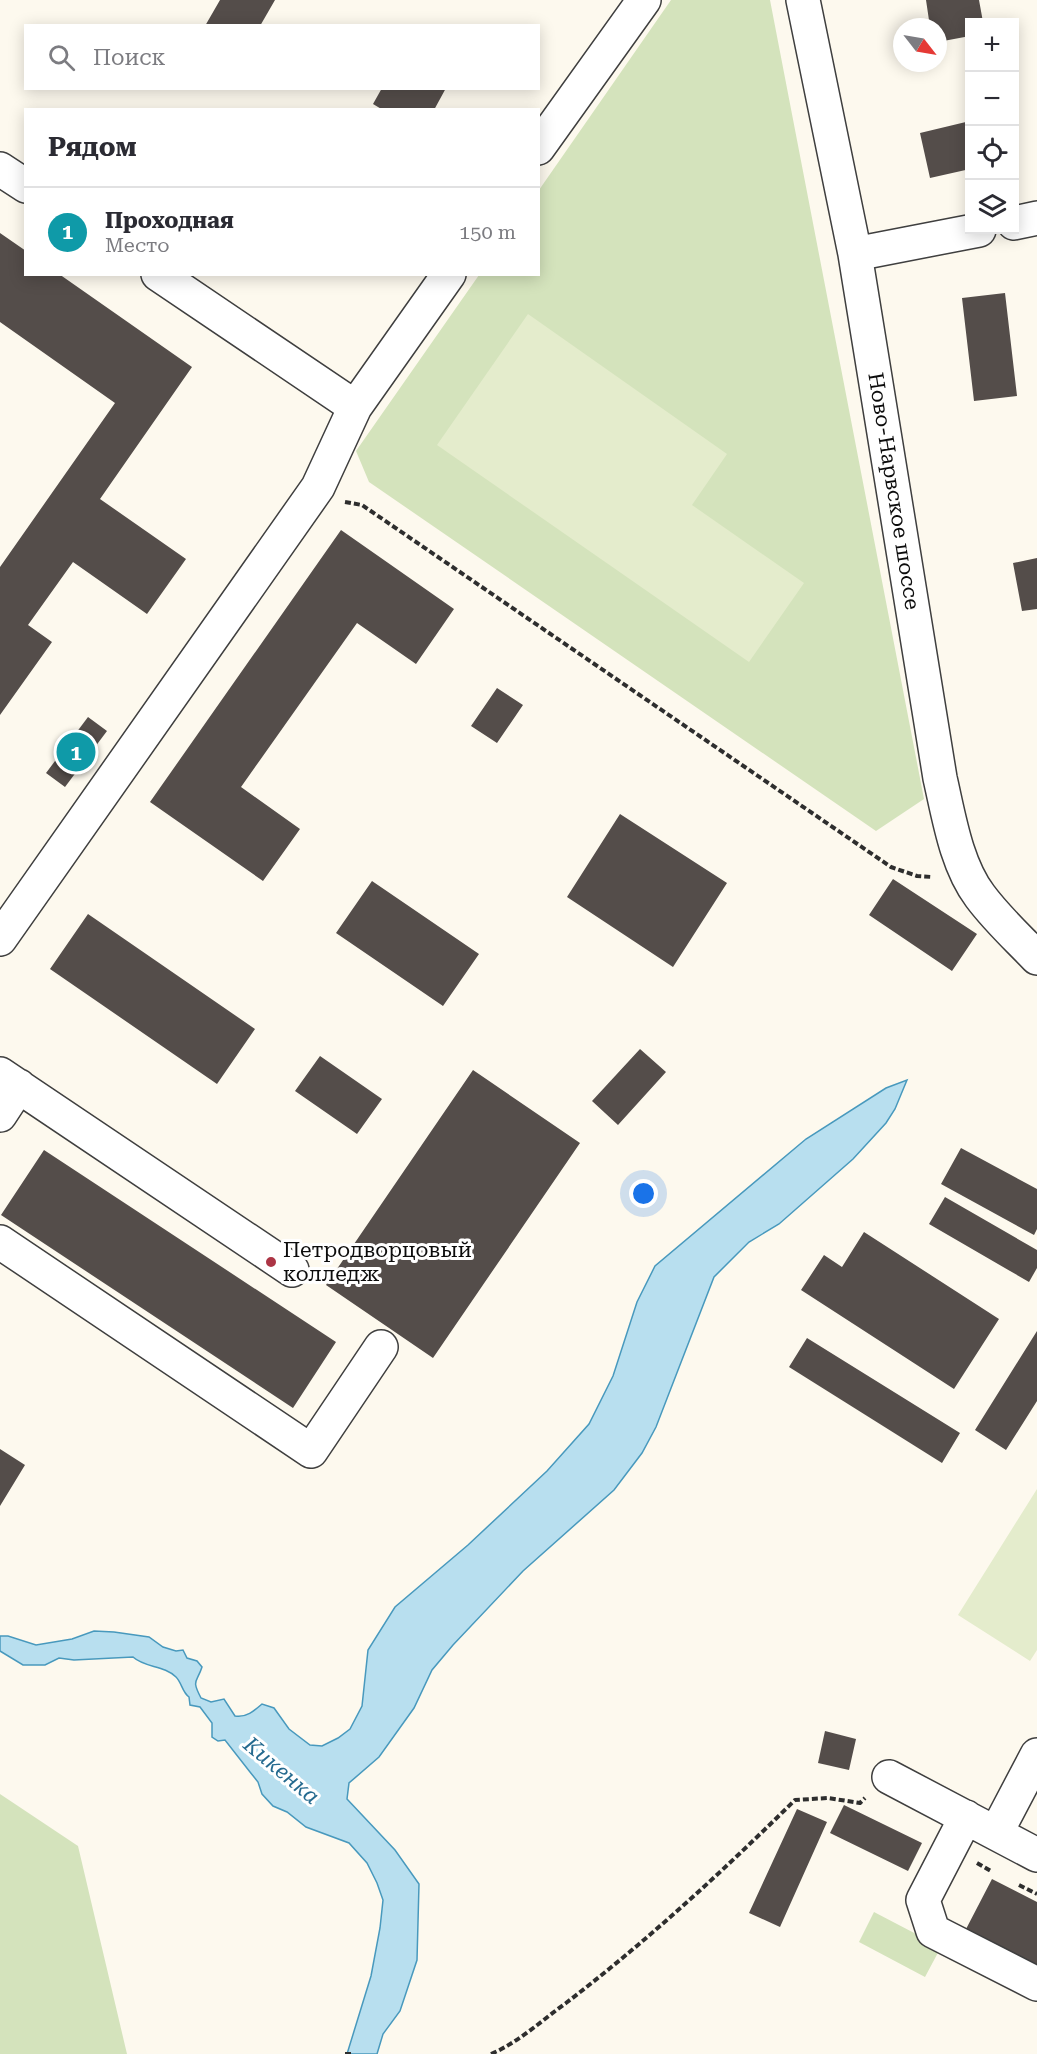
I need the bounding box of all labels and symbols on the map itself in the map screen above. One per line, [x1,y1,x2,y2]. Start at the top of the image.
north arrow [893,18,947,72]
street label: Ново-Нарвское шоссе [863,371,925,611]
pin: 1 [56,730,96,774]
your location [629,1179,658,1208]
place label: Петродворцовый колледж [283,1238,472,1286]
marker: Петродворцовый колледж [264,1255,278,1269]
water label: Кикенка [238,1731,325,1809]

